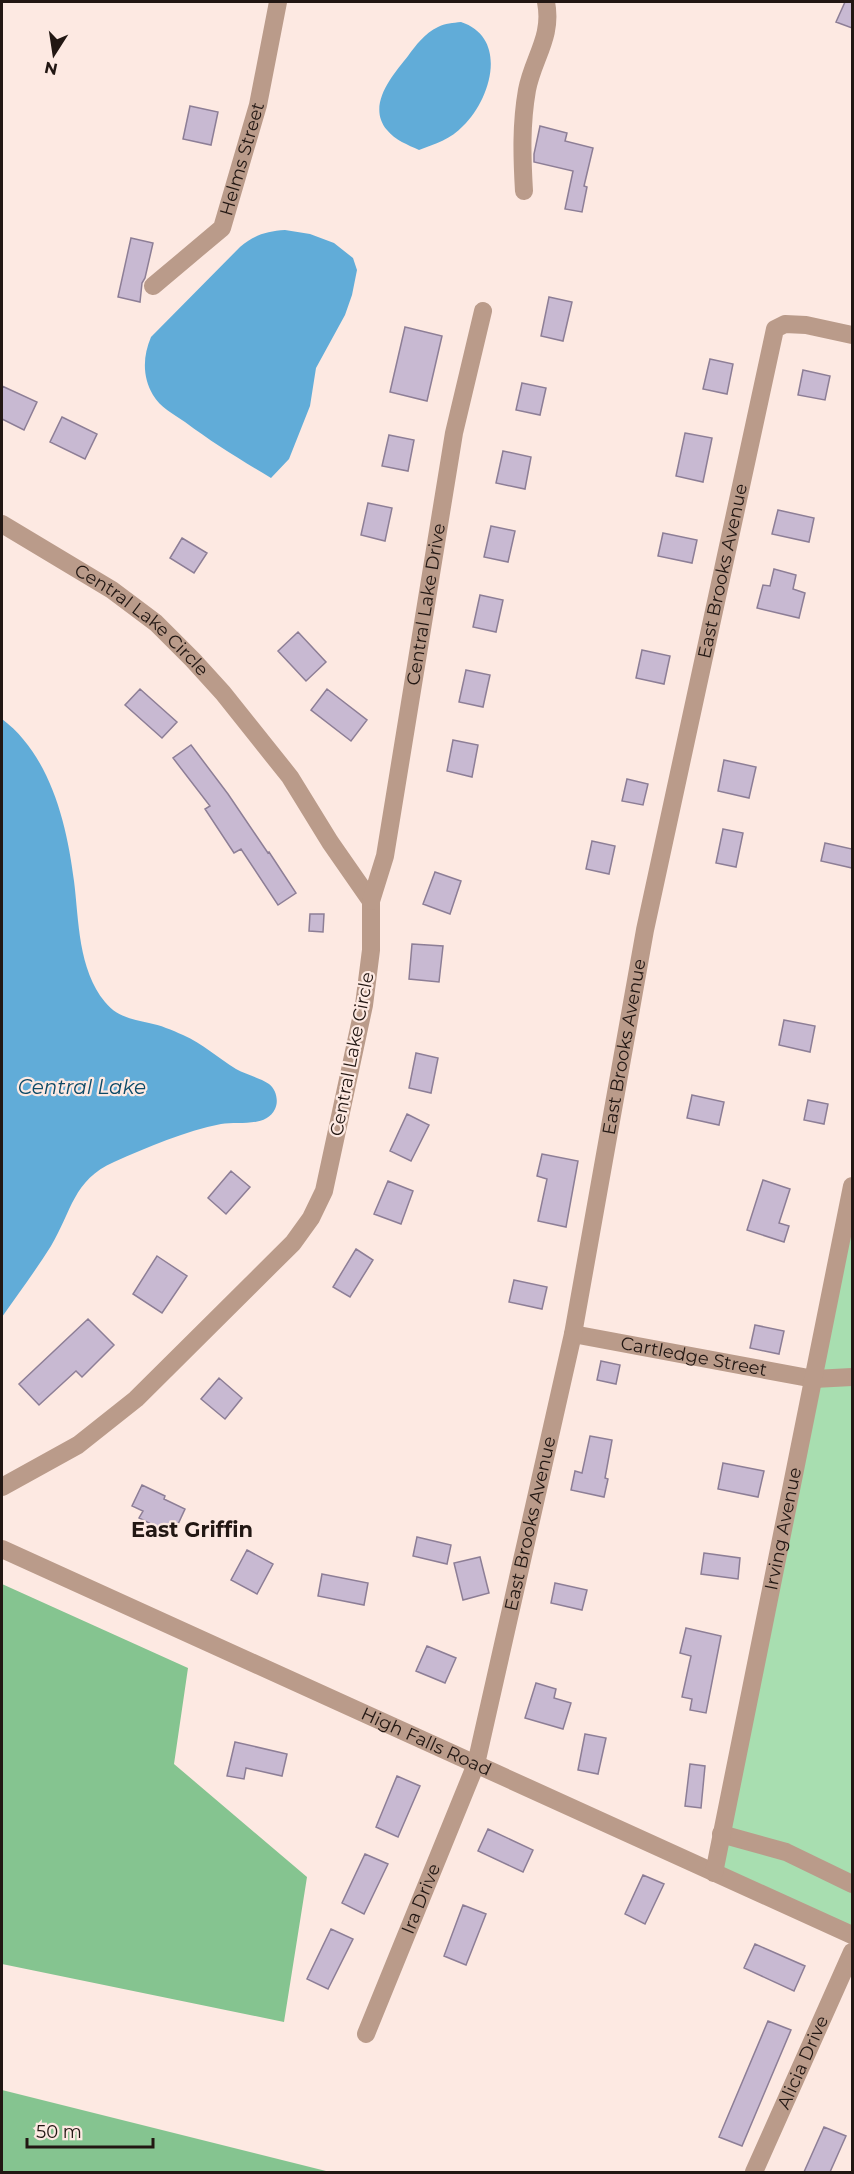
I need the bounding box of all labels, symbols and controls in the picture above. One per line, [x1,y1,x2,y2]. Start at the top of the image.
north arrow [24,24,84,84]
text: N [43,58,59,79]
street label: Helms Street [215,100,269,218]
street label: East Brooks Avenue [693,481,752,661]
street label: Central Lake Drive [402,522,450,687]
street label: Central Lake Circle [71,559,213,681]
street label: East Brooks Avenue [598,957,651,1137]
street label: Central Lake Circle [325,970,379,1138]
water label: Central Lake [18,1075,146,1099]
street label: Cartledge Street [619,1332,769,1381]
street label: East Brooks Avenue [500,1434,561,1613]
street label: Irving Avenue [760,1465,806,1592]
district label: East Griffin [131,1517,253,1542]
street label: High Falls Road [358,1703,495,1781]
street label: Ira Drive [397,1860,445,1937]
street label: Alicia Drive [772,2012,833,2113]
scale bar [27,2111,153,2149]
text: 50 m [36,2121,82,2143]

